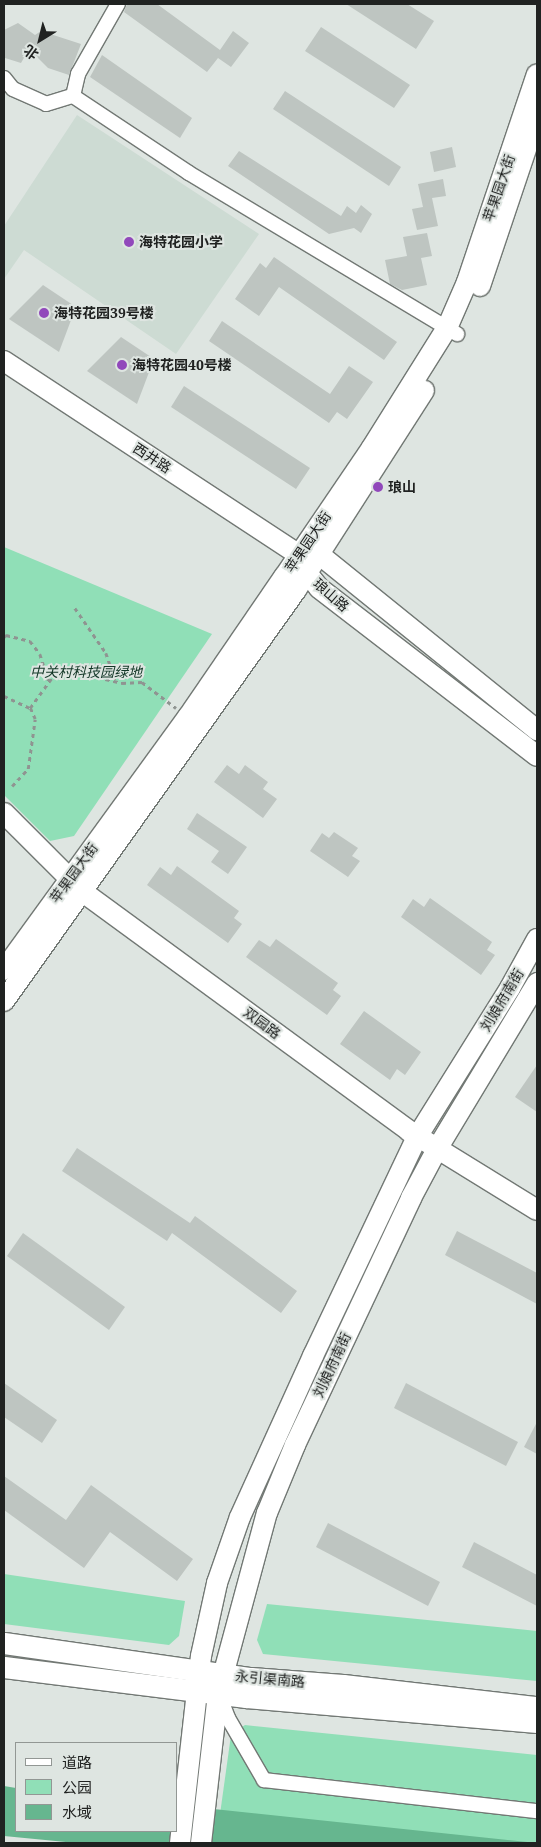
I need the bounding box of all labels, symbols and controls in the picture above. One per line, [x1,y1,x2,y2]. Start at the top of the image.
north arrow [15,15,65,65]
text: 北 [20,41,42,64]
street label: 苹果园大街 [480,152,518,224]
place label: 海特花园小学 [139,234,223,250]
marker: 海特花园小学 [123,236,135,248]
place label: 海特花园39号楼 [54,305,154,321]
marker: 海特花园39号楼 [38,307,50,319]
place label: 海特花园40号楼 [132,357,232,373]
marker: 海特花园40号楼 [116,359,128,371]
street label: 西井路 [130,440,174,476]
place label: 琅山 [388,479,416,495]
marker: 琅山 [372,481,384,493]
street label: 苹果园大街 [281,508,335,576]
street label: 琅山路 [310,575,352,615]
park label: 中关村科技园绿地 [30,664,142,680]
street label: 苹果园大街 [47,840,101,906]
street label: 刘娘府南街 [477,966,527,1034]
street label: 双园路 [240,1004,284,1042]
street label: 刘娘府南街 [310,1330,354,1400]
street label: 永引渠南路 [234,1668,306,1690]
legend [15,1742,178,1832]
text: 道路 [62,1752,92,1772]
text: 公园 [62,1777,92,1797]
text: 水域 [62,1802,92,1822]

